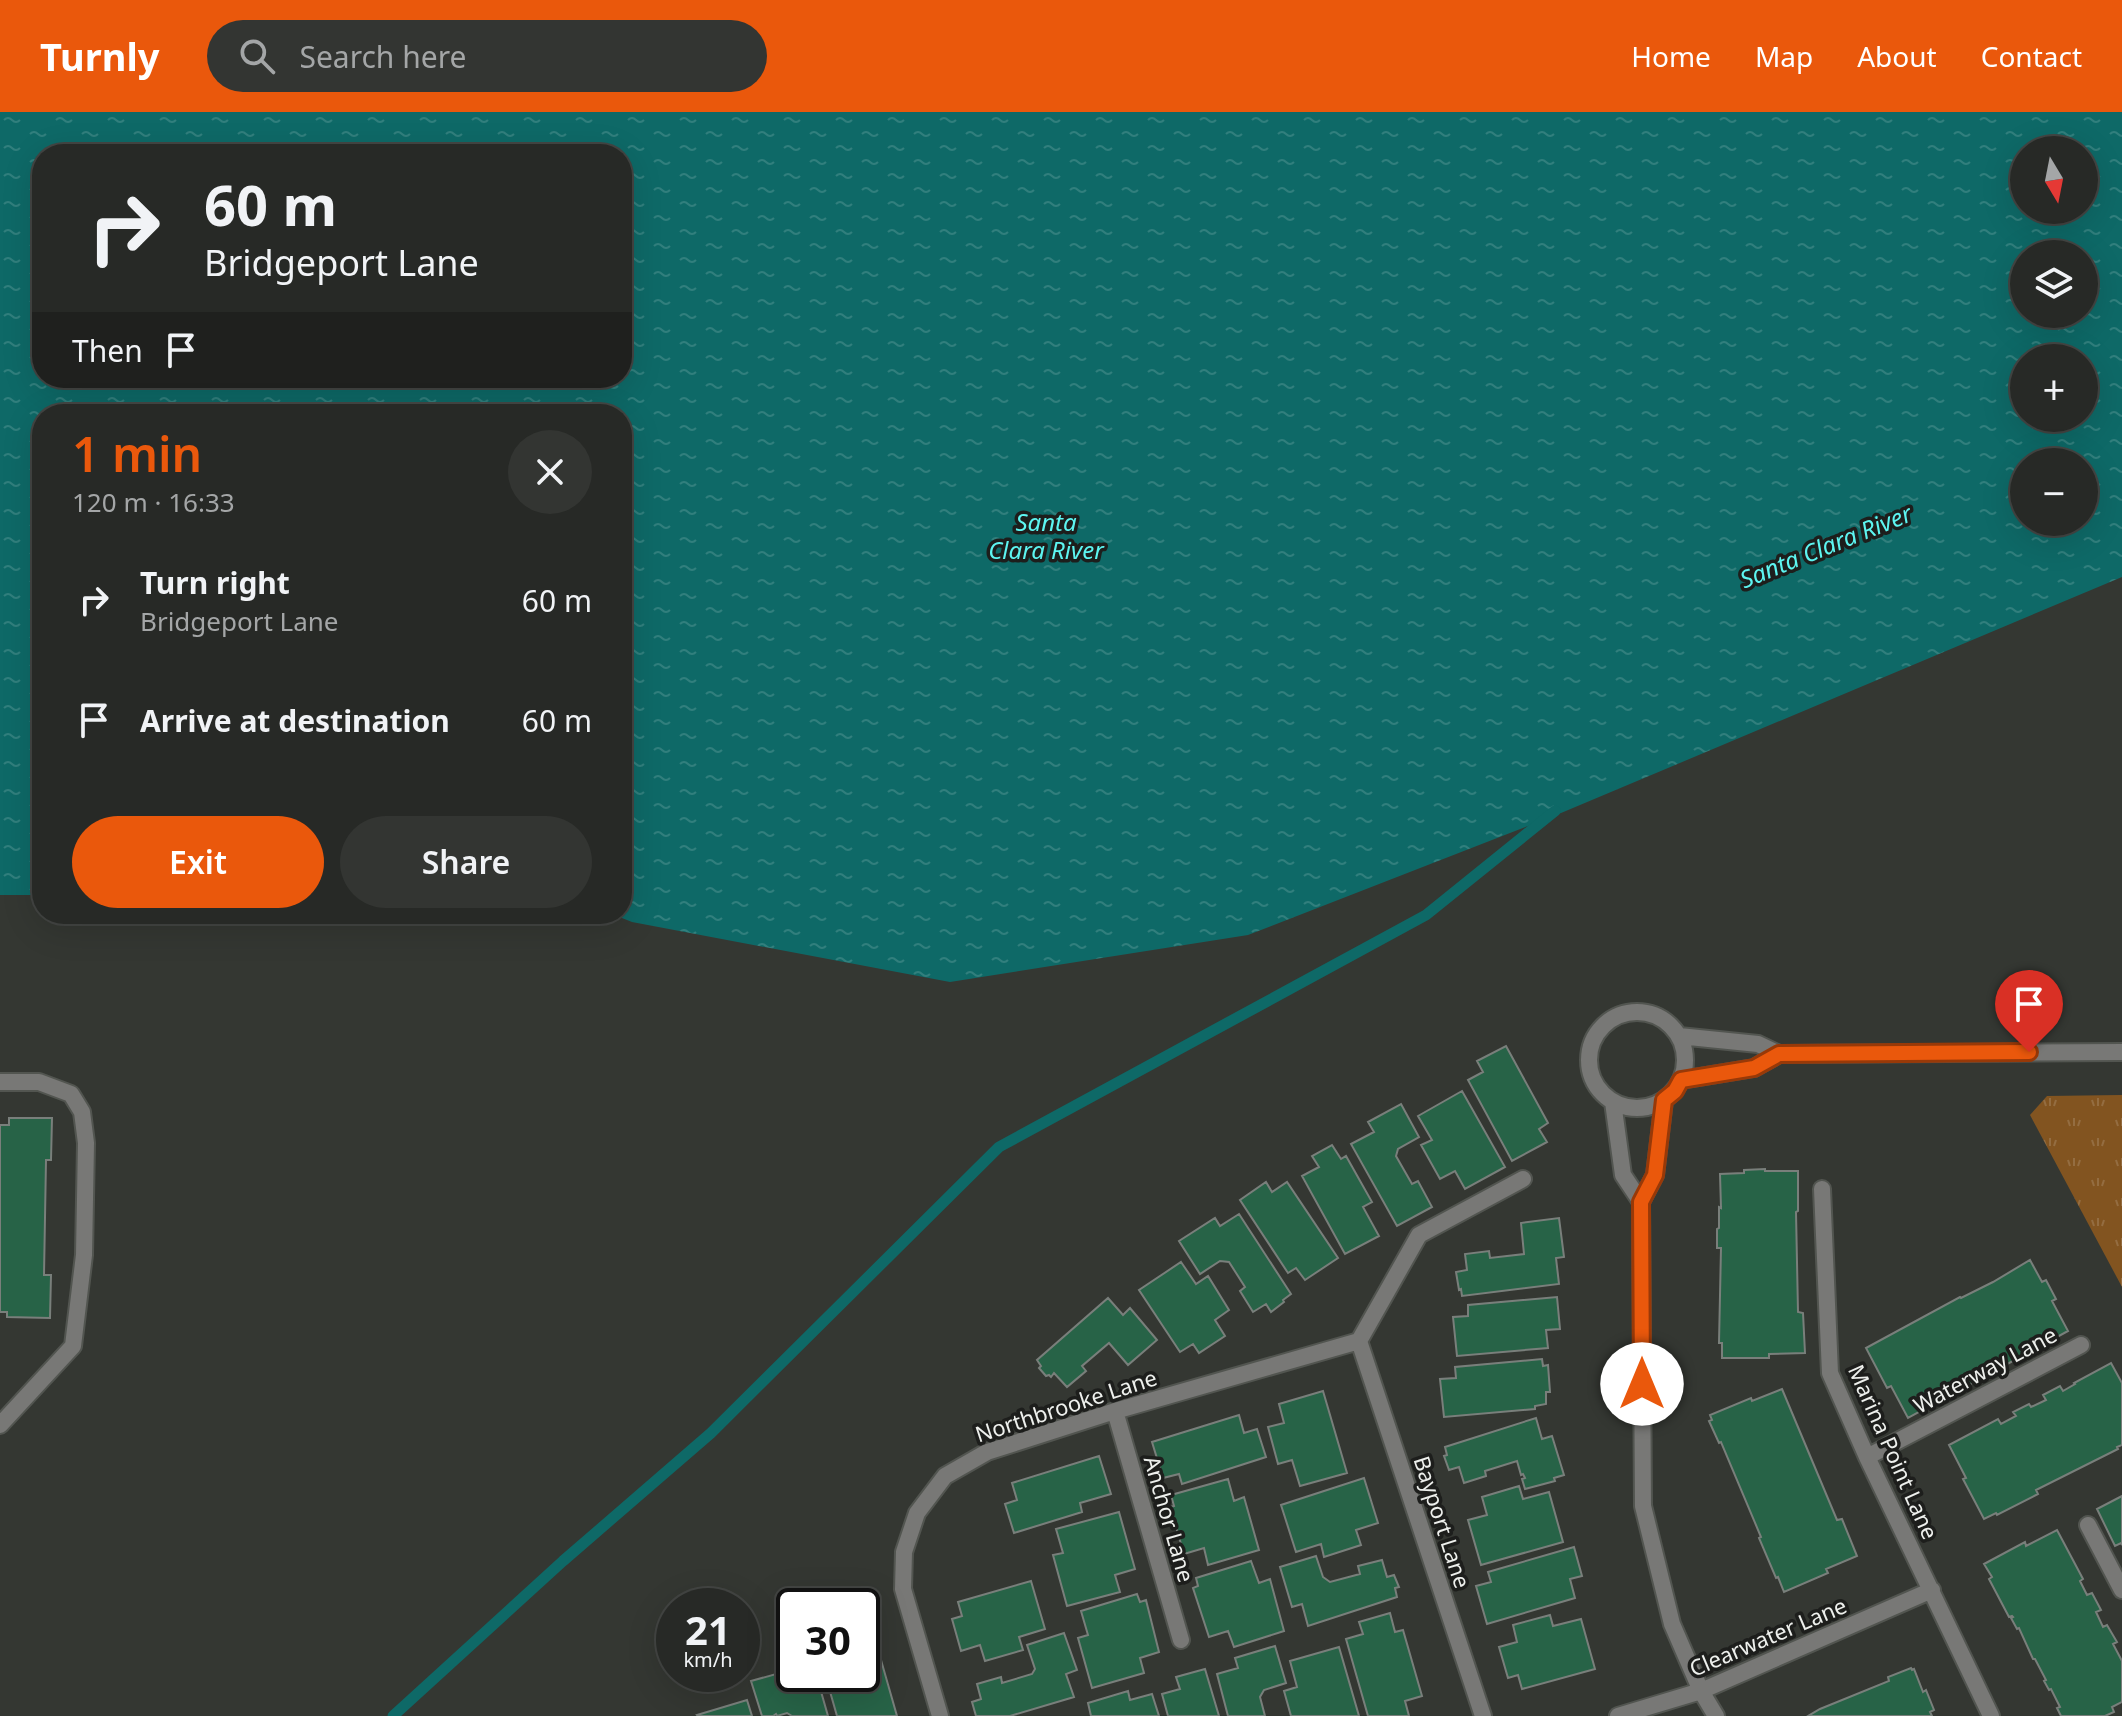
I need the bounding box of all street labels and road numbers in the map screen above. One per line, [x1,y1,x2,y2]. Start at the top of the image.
street label: Waterway Lane [1908,1319,2061,1420]
street label: Marina Point Lane [1842,1360,1946,1544]
street label: Northbrooke Lane [971,1362,1160,1449]
street label: Anchor Lane [1138,1452,1202,1585]
street label: Bayport Lane [1407,1452,1478,1592]
street label: Clearwater Lane [1684,1589,1851,1683]

